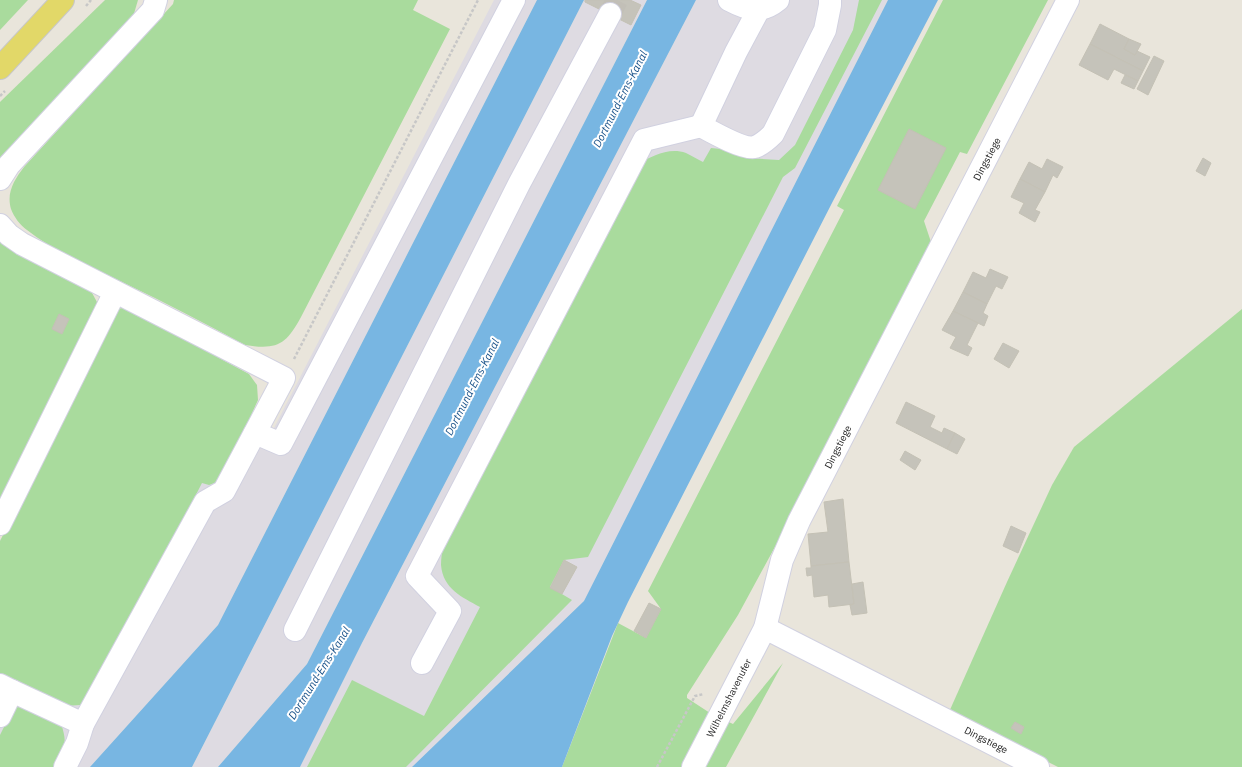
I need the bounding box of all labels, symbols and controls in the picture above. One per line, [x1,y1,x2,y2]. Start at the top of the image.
water label: Dortmund-Ems-Kanal [590,48,650,149]
street label: Dingstiege [970,135,1004,183]
water label: Dortmund-Ems-Kanal [442,336,502,437]
street label: Dingstiege [821,423,855,471]
water label: Dortmund-Ems-Kanal [285,624,353,722]
street label: Wilhelmshavenufer [704,656,755,740]
street label: Dingstiege [962,723,1010,757]

